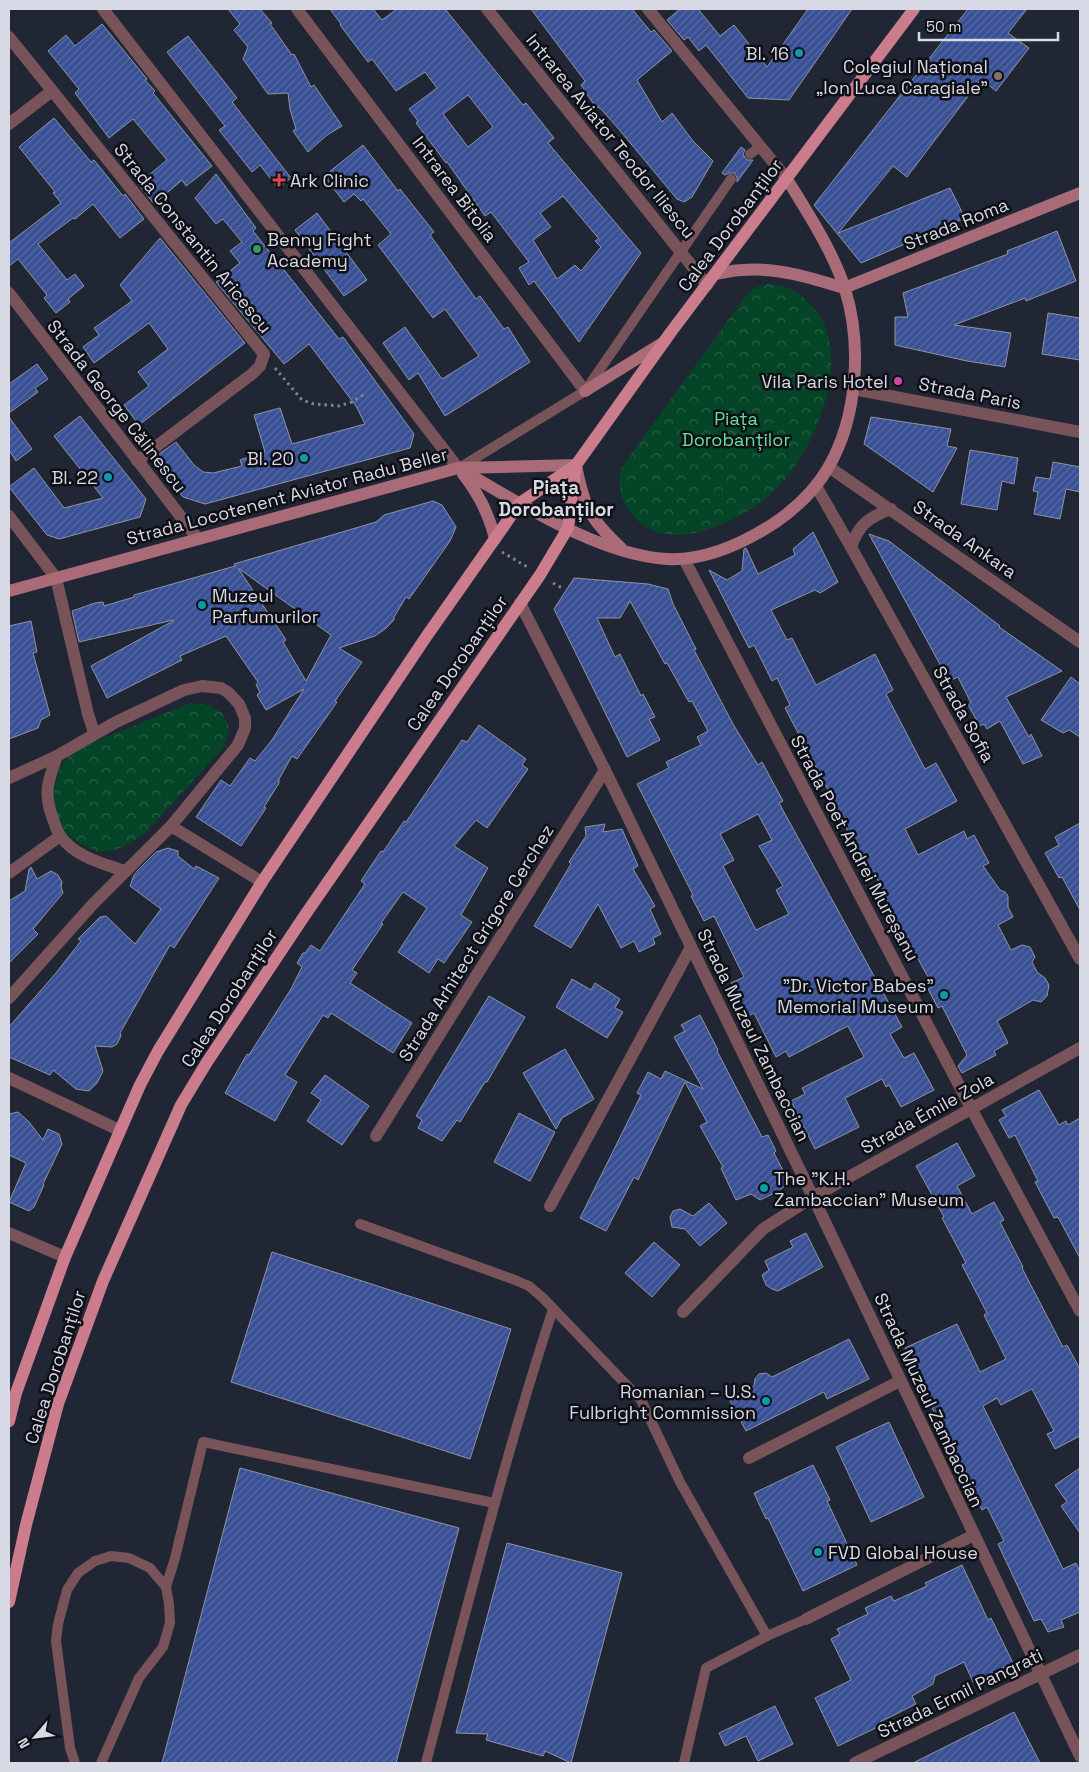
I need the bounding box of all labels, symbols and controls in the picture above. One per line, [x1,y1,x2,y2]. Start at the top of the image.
scale bar [919,10,1058,42]
text: 50 m [926,17,961,36]
street label: Intrarea Aviator Teodor Iliescu [521,29,701,243]
place label: Bl. 16 [746,42,789,65]
marker: Bl. 16 [793,47,805,59]
place label: Colegiul Național „Ion Luca Caragiale” [816,55,988,99]
marker: Colegiul Național „Ion Luca Caragiale” [992,70,1004,82]
street label: Intrarea Bitolia [408,131,502,247]
street label: Strada Constantin Aricescu [109,138,277,338]
street label: Calea Dorobanților [673,154,788,296]
place label: Ark Clinic [290,169,369,192]
marker: Ark Clinic [272,173,286,187]
street label: Strada Roma [900,193,1012,255]
place label: Benny Fight Academy [267,228,372,272]
marker: Benny Fight Academy [251,243,263,255]
street label: Strada George Călinescu [42,315,192,497]
place label: Vila Paris Hotel [761,370,888,393]
street label: Strada Paris [917,372,1023,414]
marker: Vila Paris Hotel [892,375,904,387]
park label: Piața Dorobanților [682,407,790,451]
street label: Strada Locotenent Aviator Radu Beller [124,442,450,550]
place label: Bl. 20 [247,447,294,470]
marker: Bl. 20 [298,452,310,464]
place label: Bl. 22 [51,466,98,489]
marker: Bl. 22 [102,471,114,483]
district label: Piața Dorobanților [498,475,614,523]
street label: Strada Ankara [909,495,1021,583]
place label: Muzeul Parfumurilor [212,584,319,628]
street label: Calea Dorobanților [402,591,513,735]
marker: Muzeul Parfumurilor [196,599,208,611]
street label: Strada Sofia [928,662,1000,766]
street label: Strada Poet Andrei Mureșanu [786,731,924,965]
street label: Strada Arhitect Grigore Cerchez [393,820,559,1066]
street label: Calea Dorobanților [176,924,282,1071]
street label: Strada Muzeul Zambaccian [692,925,816,1145]
place label: "Dr. Victor Babes" Memorial Museum [777,974,934,1018]
marker: "Dr. Victor Babes" Memorial Museum [938,989,950,1001]
street label: Strada Émile Zola [857,1067,997,1159]
place label: The "K.H. Zambaccian" Museum [774,1167,964,1211]
marker: The "K.H. Zambaccian" Museum [758,1182,770,1194]
street label: Calea Dorobanților [19,1287,91,1447]
street label: Strada Muzeul Zambaccian [869,1289,989,1511]
place label: Romanian – U.S. Fulbright Commission [569,1380,756,1424]
marker: Romanian – U.S. Fulbright Commission [760,1395,772,1407]
place label: FVD Global House [828,1541,978,1564]
marker: FVD Global House [812,1546,824,1558]
street label: Strada Ermil Pangrati [874,1643,1046,1743]
north arrow [10,1712,60,1762]
text: N [13,1735,34,1751]

